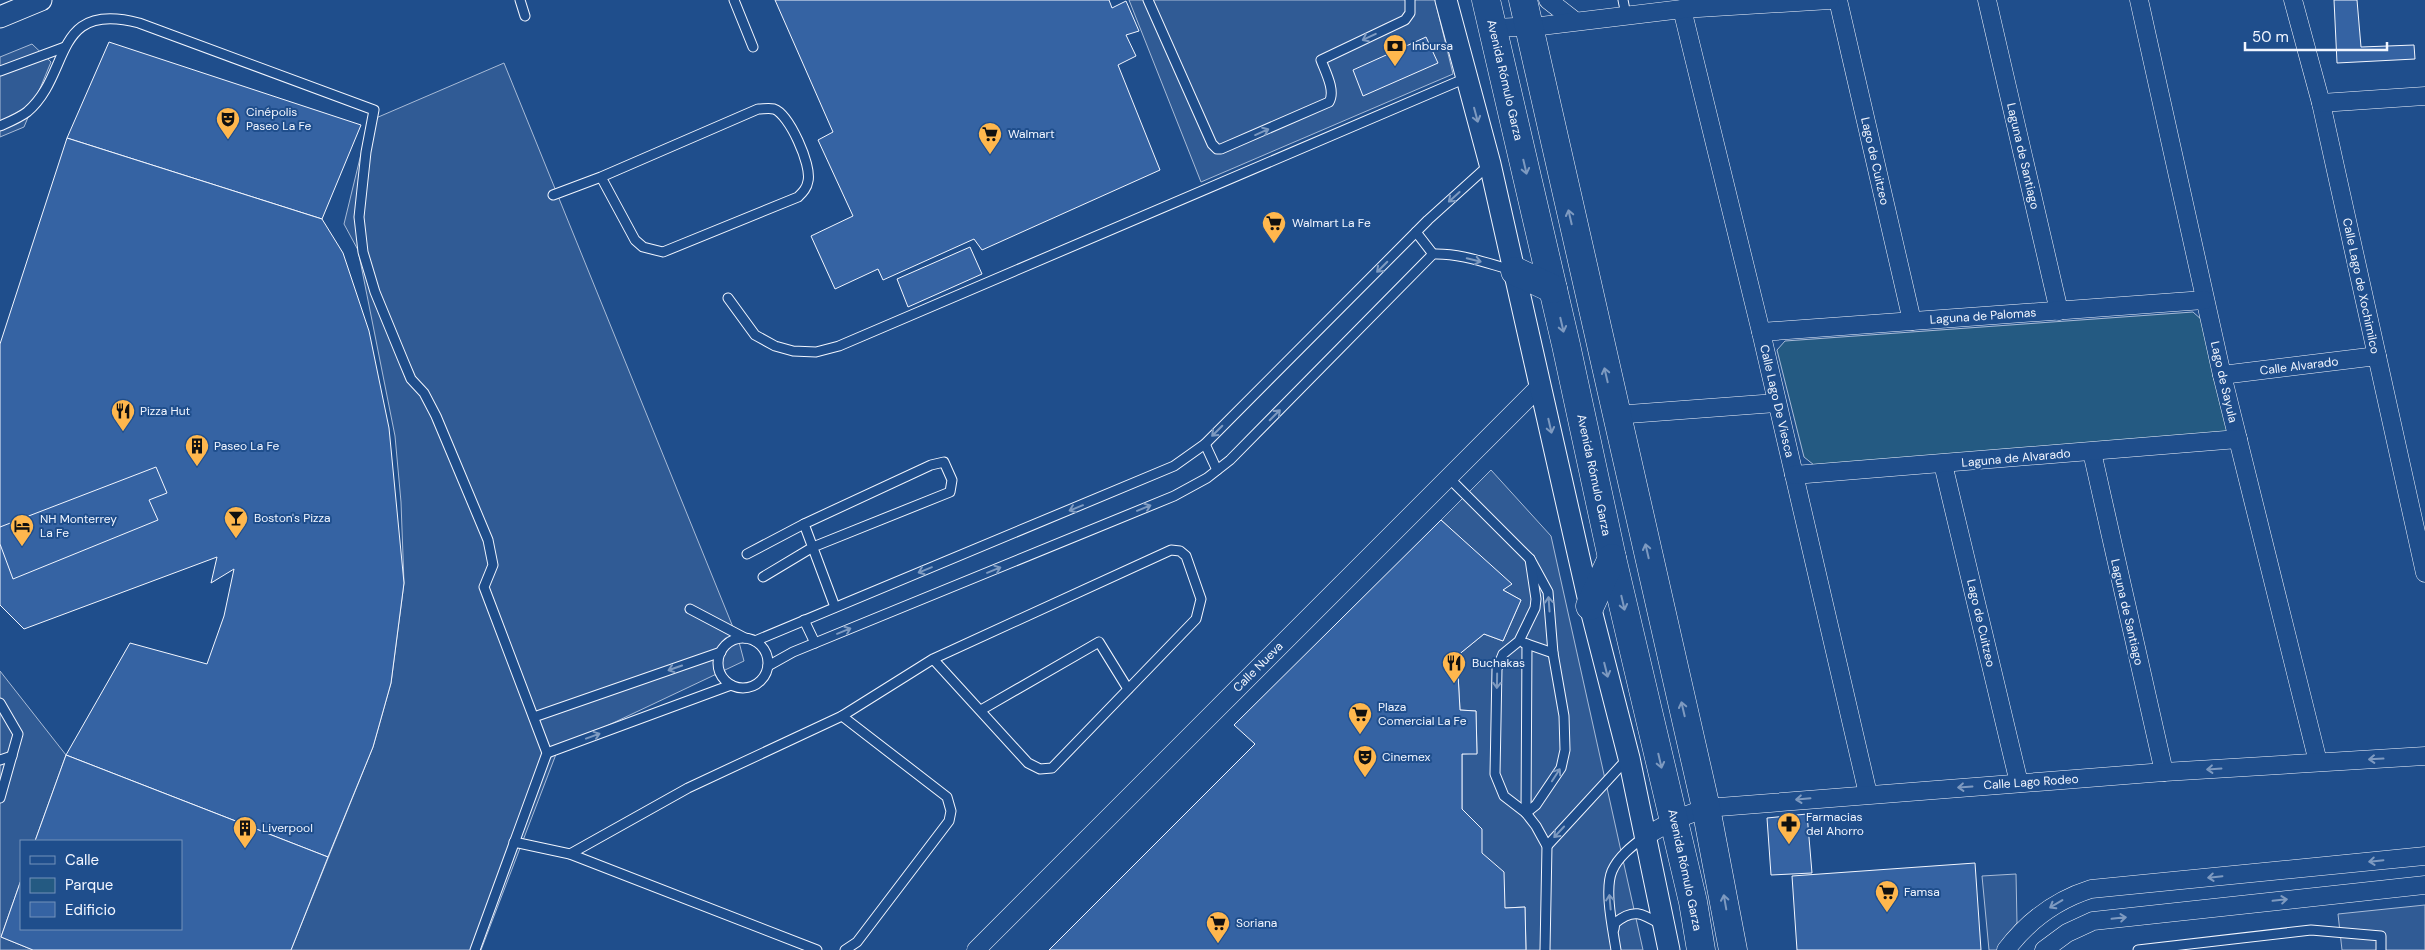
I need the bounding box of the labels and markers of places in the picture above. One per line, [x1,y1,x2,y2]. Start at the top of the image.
bank icon: Inbursa [1382,33,1408,67]
place label: Inbursa [1412,38,1453,54]
place label: Cinépolis Paseo La Fe [246,104,312,134]
theatre icon: Cinépolis Paseo La Fe [215,106,241,140]
supermarket icon: Walmart [977,121,1003,155]
place label: Walmart [1008,126,1055,142]
supermarket icon: Walmart La Fe [1261,210,1287,244]
place label: Walmart La Fe [1292,215,1371,231]
restaurant icon: Pizza Hut [110,398,136,432]
place label: Pizza Hut [140,403,191,419]
building icon: Paseo La Fe [184,433,210,467]
place label: Paseo La Fe [214,438,280,454]
bar icon: Boston's Pizza [223,505,249,539]
place label: Boston's Pizza [254,510,331,526]
place label: NH Monterrey La Fe [40,511,117,541]
hotel icon: NH Monterrey La Fe [9,513,35,547]
restaurant icon: Buchakas [1441,650,1467,684]
place label: Buchakas [1472,655,1525,671]
place label: Plaza Comercial La Fe [1378,699,1467,729]
supermarket icon: Plaza Comercial La Fe [1347,701,1373,735]
theatre icon: Cinemex [1352,744,1378,778]
place label: Cinemex [1382,749,1430,765]
place label: Farmacias del Ahorro [1806,809,1864,839]
pharmacy icon: Farmacias del Ahorro [1776,811,1802,845]
building icon: Liverpool [232,815,258,849]
place label: Liverpool [262,820,313,836]
supermarket icon: Famsa [1874,879,1900,913]
place label: Famsa [1904,884,1940,900]
supermarket icon: Soriana [1205,910,1231,944]
place label: Soriana [1236,915,1277,931]

